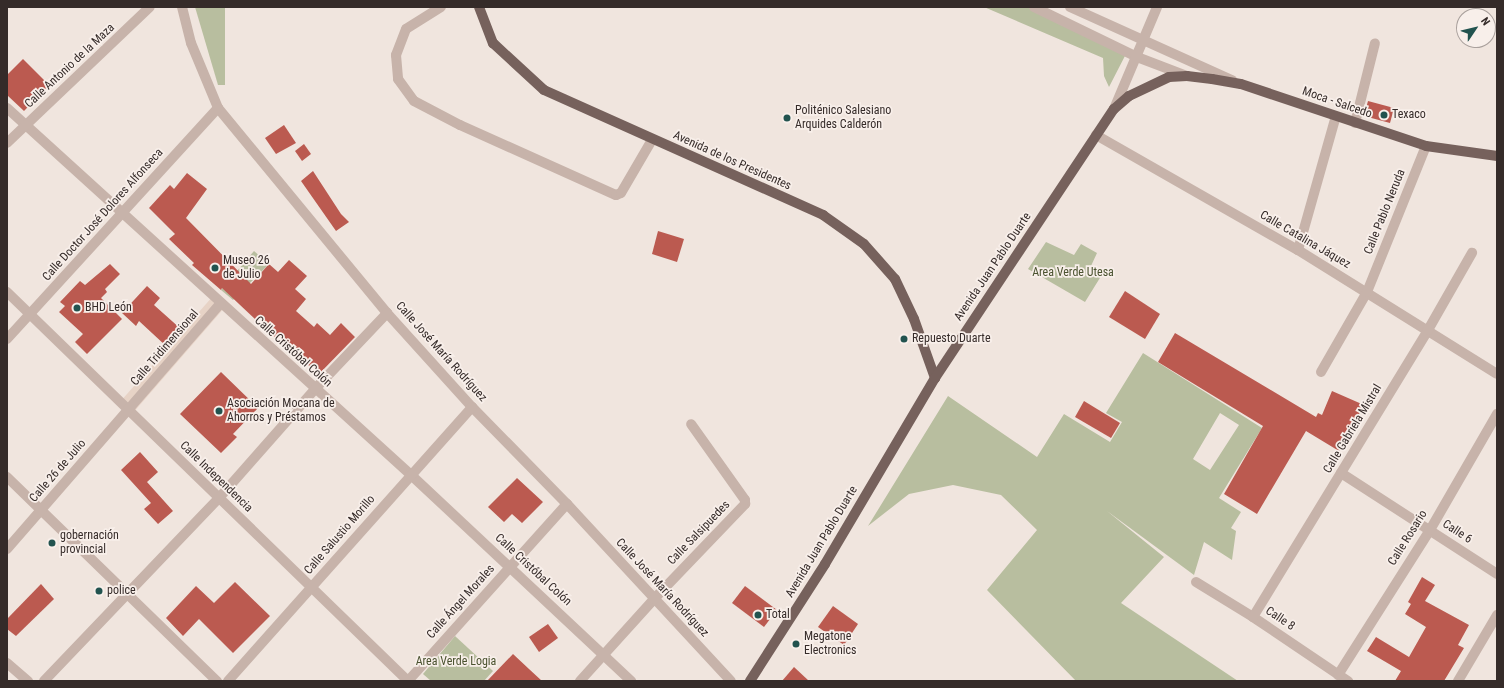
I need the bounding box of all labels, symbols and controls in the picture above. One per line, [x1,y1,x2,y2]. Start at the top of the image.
north arrow [1456,8,1496,48]
text: N [1478,15,1493,28]
street label: Calle Antonio de la Maza [22,21,118,111]
street label: Moca - Salcedo [1300,84,1374,122]
place label: Politénico Salesiano Arquides Calderón [795,104,891,132]
place label: Texaco [1392,108,1426,122]
marker: Texaco [1379,110,1389,120]
marker: Politénico Salesiano Arquides Calderón [782,113,792,123]
street label: Avenida de los Presidentes [671,128,793,194]
street label: Calle Doctor José Dolores Alfonseca [40,146,166,284]
street label: Calle Pablo Neruda [1361,167,1409,257]
street label: Calle Catalina Jáquez [1257,208,1353,272]
street label: Avenida Juan Pablo Duarte [951,210,1035,324]
place label: Museo 26 de Julio [223,254,270,282]
marker: Museo 26 de Julio [210,263,220,273]
park label: Area Verde Utesa [1032,266,1114,280]
street label: Calle José María Rodríguez [392,299,490,405]
place label: BHD León [85,301,132,315]
marker: BHD León [72,303,82,313]
street label: Calle Tridimensional [128,307,202,389]
street label: Calle Cristóbal Colón [251,313,335,391]
place label: Repuesto Duarte [912,332,991,346]
marker: Repuesto Duarte [899,334,909,344]
street label: Calle Gabriela Mistral [1321,382,1385,476]
place label: Asociación Mocana de Ahorros y Préstamos [227,397,335,425]
marker: Asociación Mocana de Ahorros y Préstamos [214,406,224,416]
street label: Calle 26 de Julio [27,437,89,505]
street label: Calle Independencia [177,439,255,515]
street label: Avenida Juan Pablo Duarte [783,484,861,600]
street label: Calle Salustio Morillo [302,492,378,578]
street label: Calle Salsipuedes [665,498,733,568]
street label: Calle Rosario [1385,508,1431,568]
street label: Calle 6 [1440,517,1474,547]
place label: gobernación provincial [60,529,119,557]
street label: Calle Cristóbal Colón [492,531,574,609]
street label: Calle José María Rodríguez [613,536,711,640]
marker: gobernación provincial [47,538,57,548]
street label: Calle Ángel Morales [424,562,498,642]
place label: police [107,584,136,598]
marker: police [94,586,104,596]
street label: Calle 8 [1263,604,1297,634]
place label: Total [766,608,790,622]
marker: Total [753,610,763,620]
place label: Megatone Electronics [804,630,857,658]
marker: Megatone Electronics [791,639,801,649]
park label: Area Verde Logia [416,655,496,669]

